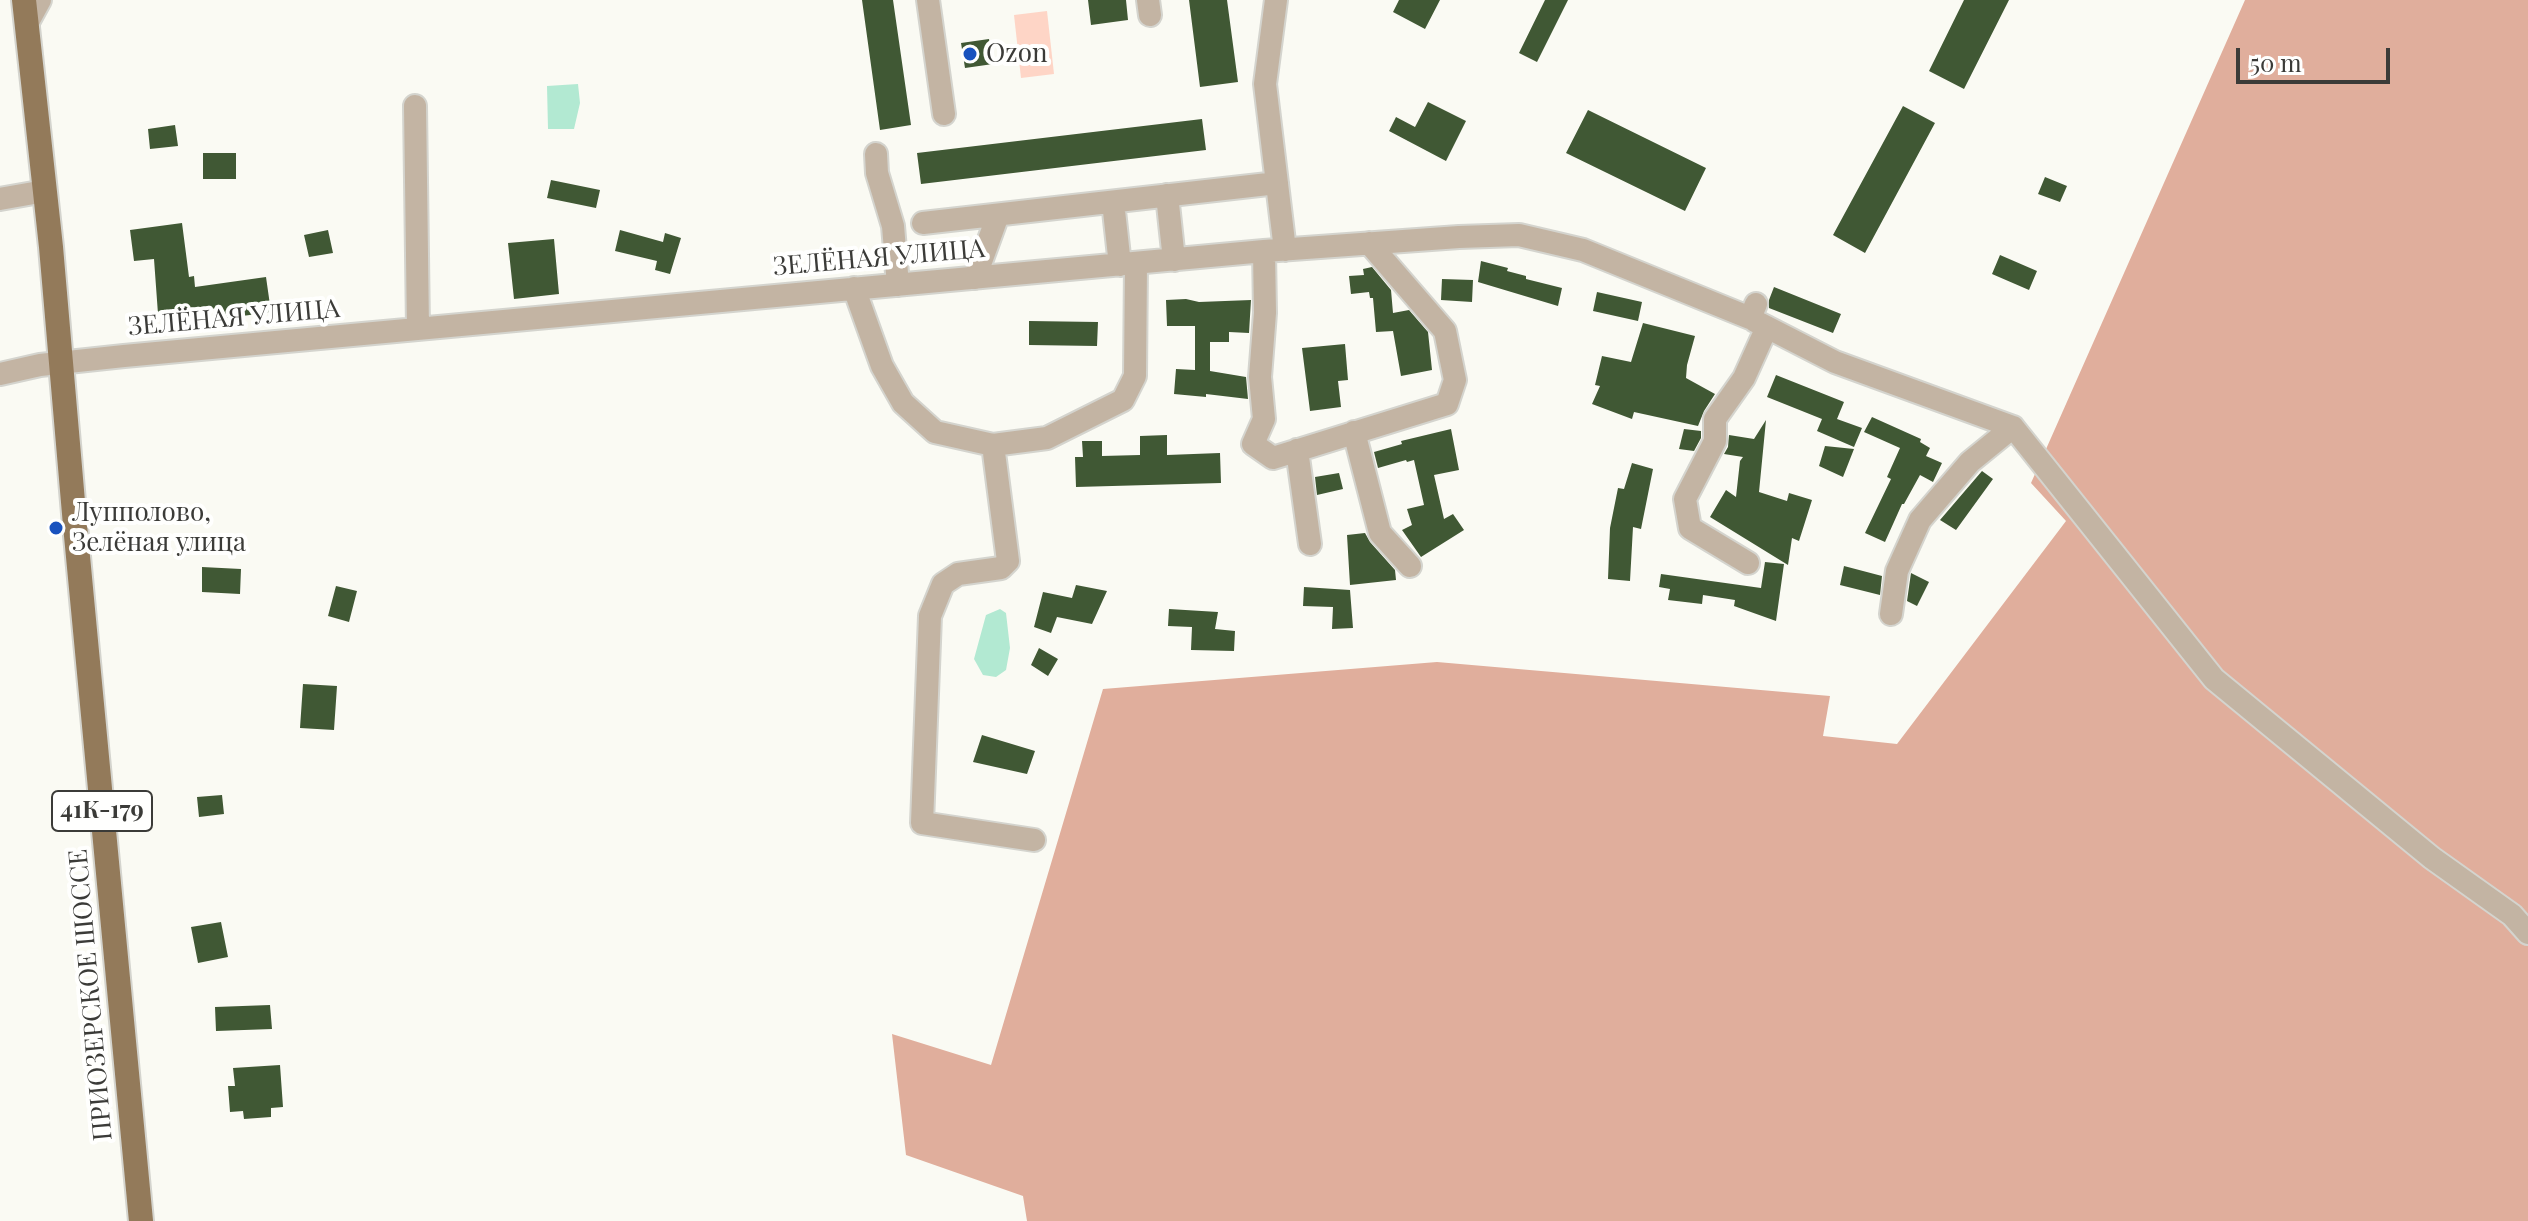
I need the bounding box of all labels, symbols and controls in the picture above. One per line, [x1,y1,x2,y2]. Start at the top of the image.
scale bar [2240,32,2394,82]
place label: Ozon [986,38,1047,70]
marker: Ozon [961,45,979,63]
text: 50 m [2250,46,2302,78]
street label: ЗЕЛЁНАЯ УЛИЦА [772,233,986,283]
street label: ЗЕЛЁНАЯ УЛИЦА [127,293,341,343]
place label: Лупполово, Зелёная улица [72,497,246,558]
marker: Лупполово, Зелёная улица [47,519,65,537]
road number: 41К-179 [52,791,152,831]
street label: ПРИОЗЕРСКОЕ ШОССЕ [63,848,119,1142]

